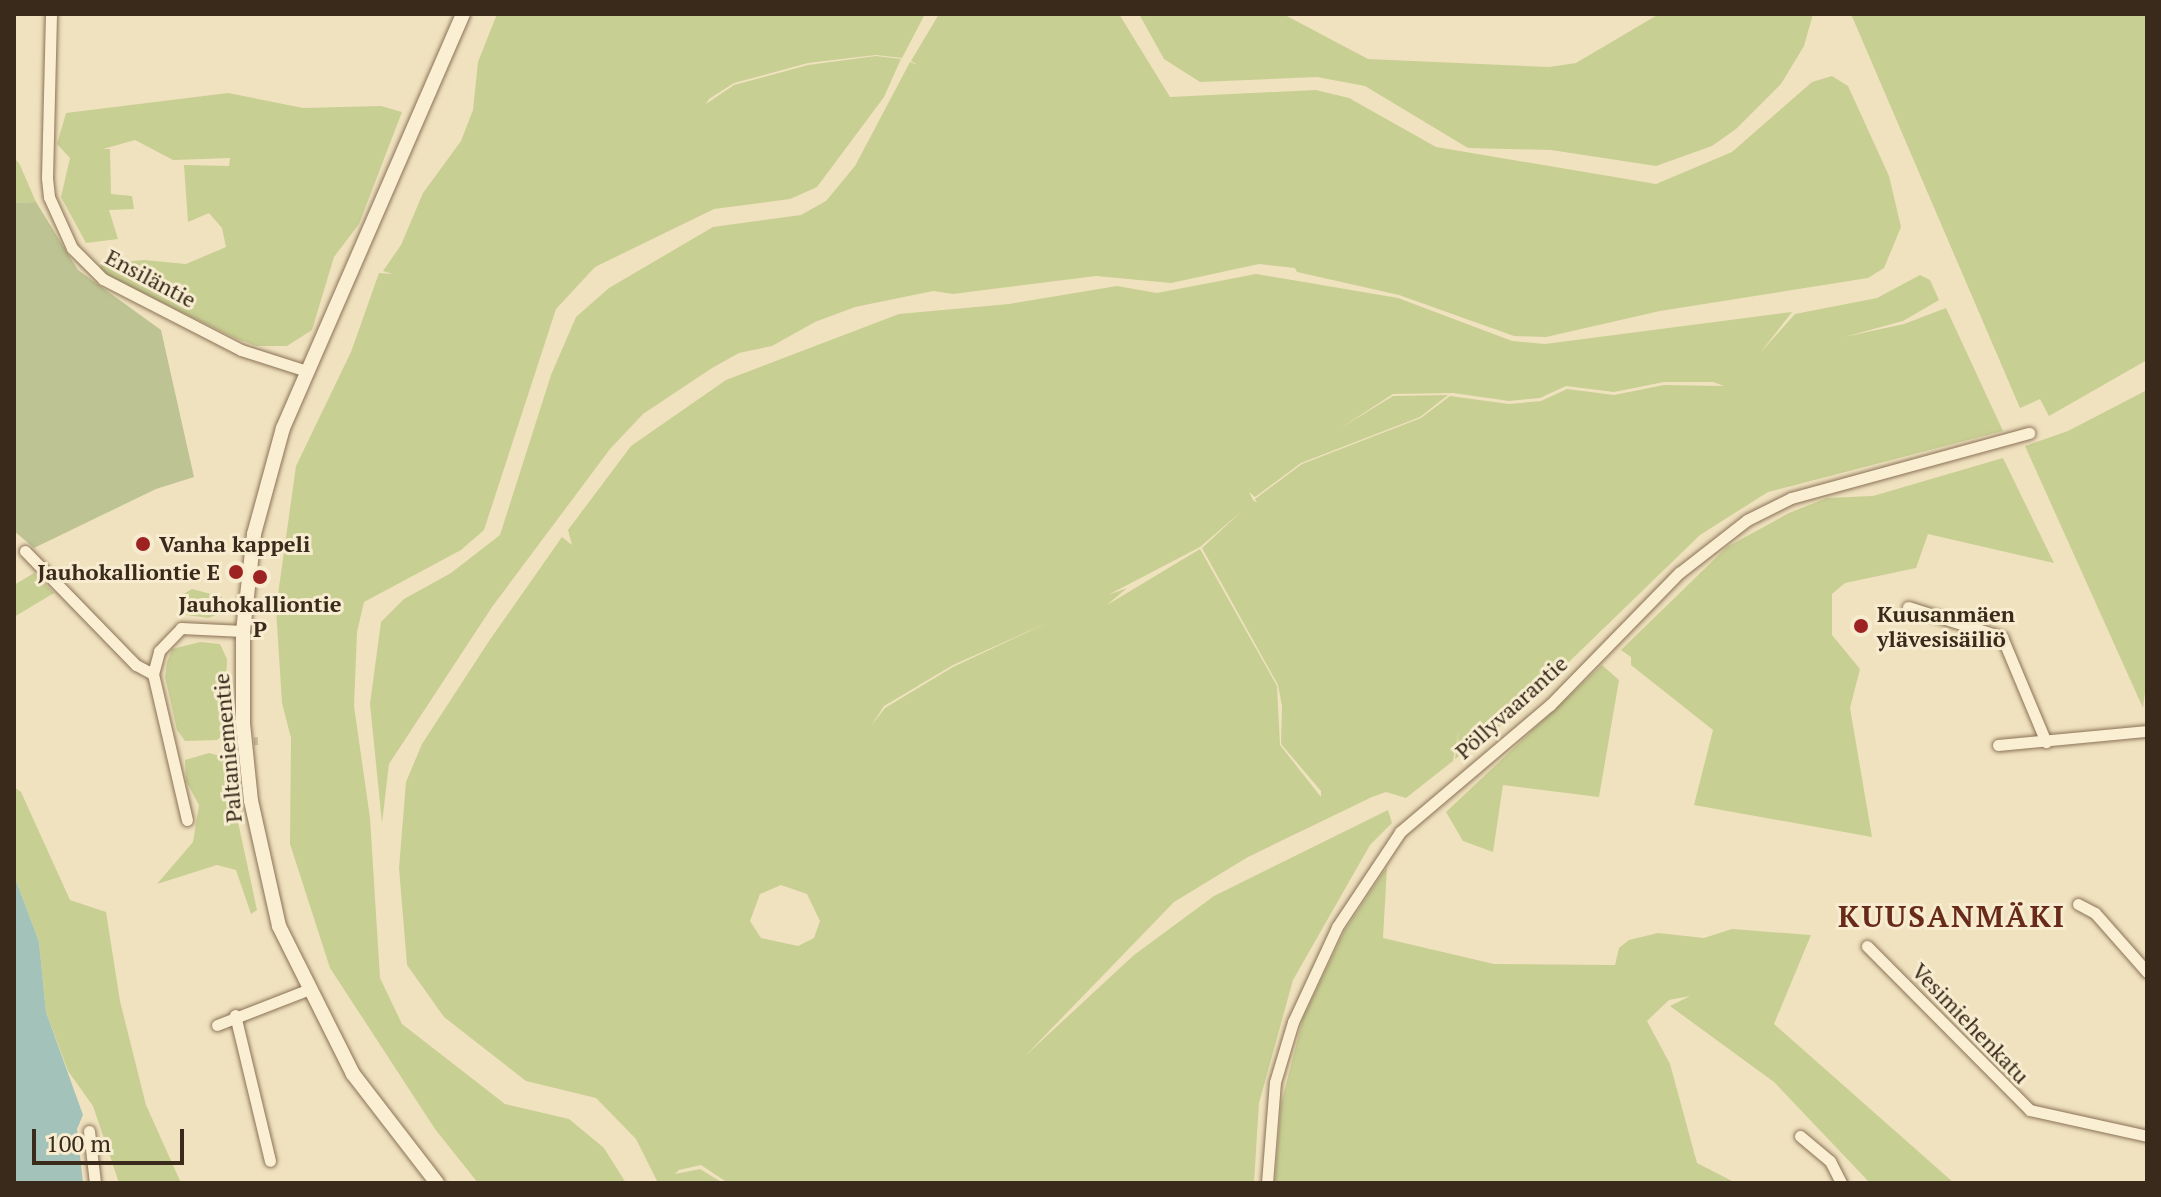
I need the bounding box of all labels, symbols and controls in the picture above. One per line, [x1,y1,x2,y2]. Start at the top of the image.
street label: Ensiläntie [101,243,201,313]
place label: Vanha kappeli [159,531,310,557]
marker: Vanha kappeli [134,535,152,553]
place label: Jauhokalliontie E [38,559,220,585]
marker: Jauhokalliontie E [227,563,245,581]
marker: Jauhokalliontie P [251,568,269,586]
place label: Jauhokalliontie P [178,590,342,642]
place label: Kuusanmäen ylävesisäiliö [1877,600,2015,652]
marker: Kuusanmäen ylävesisäiliö [1852,617,1870,635]
street label: Pöllyvaarantie [1450,650,1572,764]
street label: Paltaniementie [207,672,247,824]
district label: KUUSANMÄKI [1838,898,2066,934]
street label: Vesimiehenkatu [1907,957,2035,1089]
scale bar [36,1113,188,1163]
text: 100 m [46,1127,111,1159]

